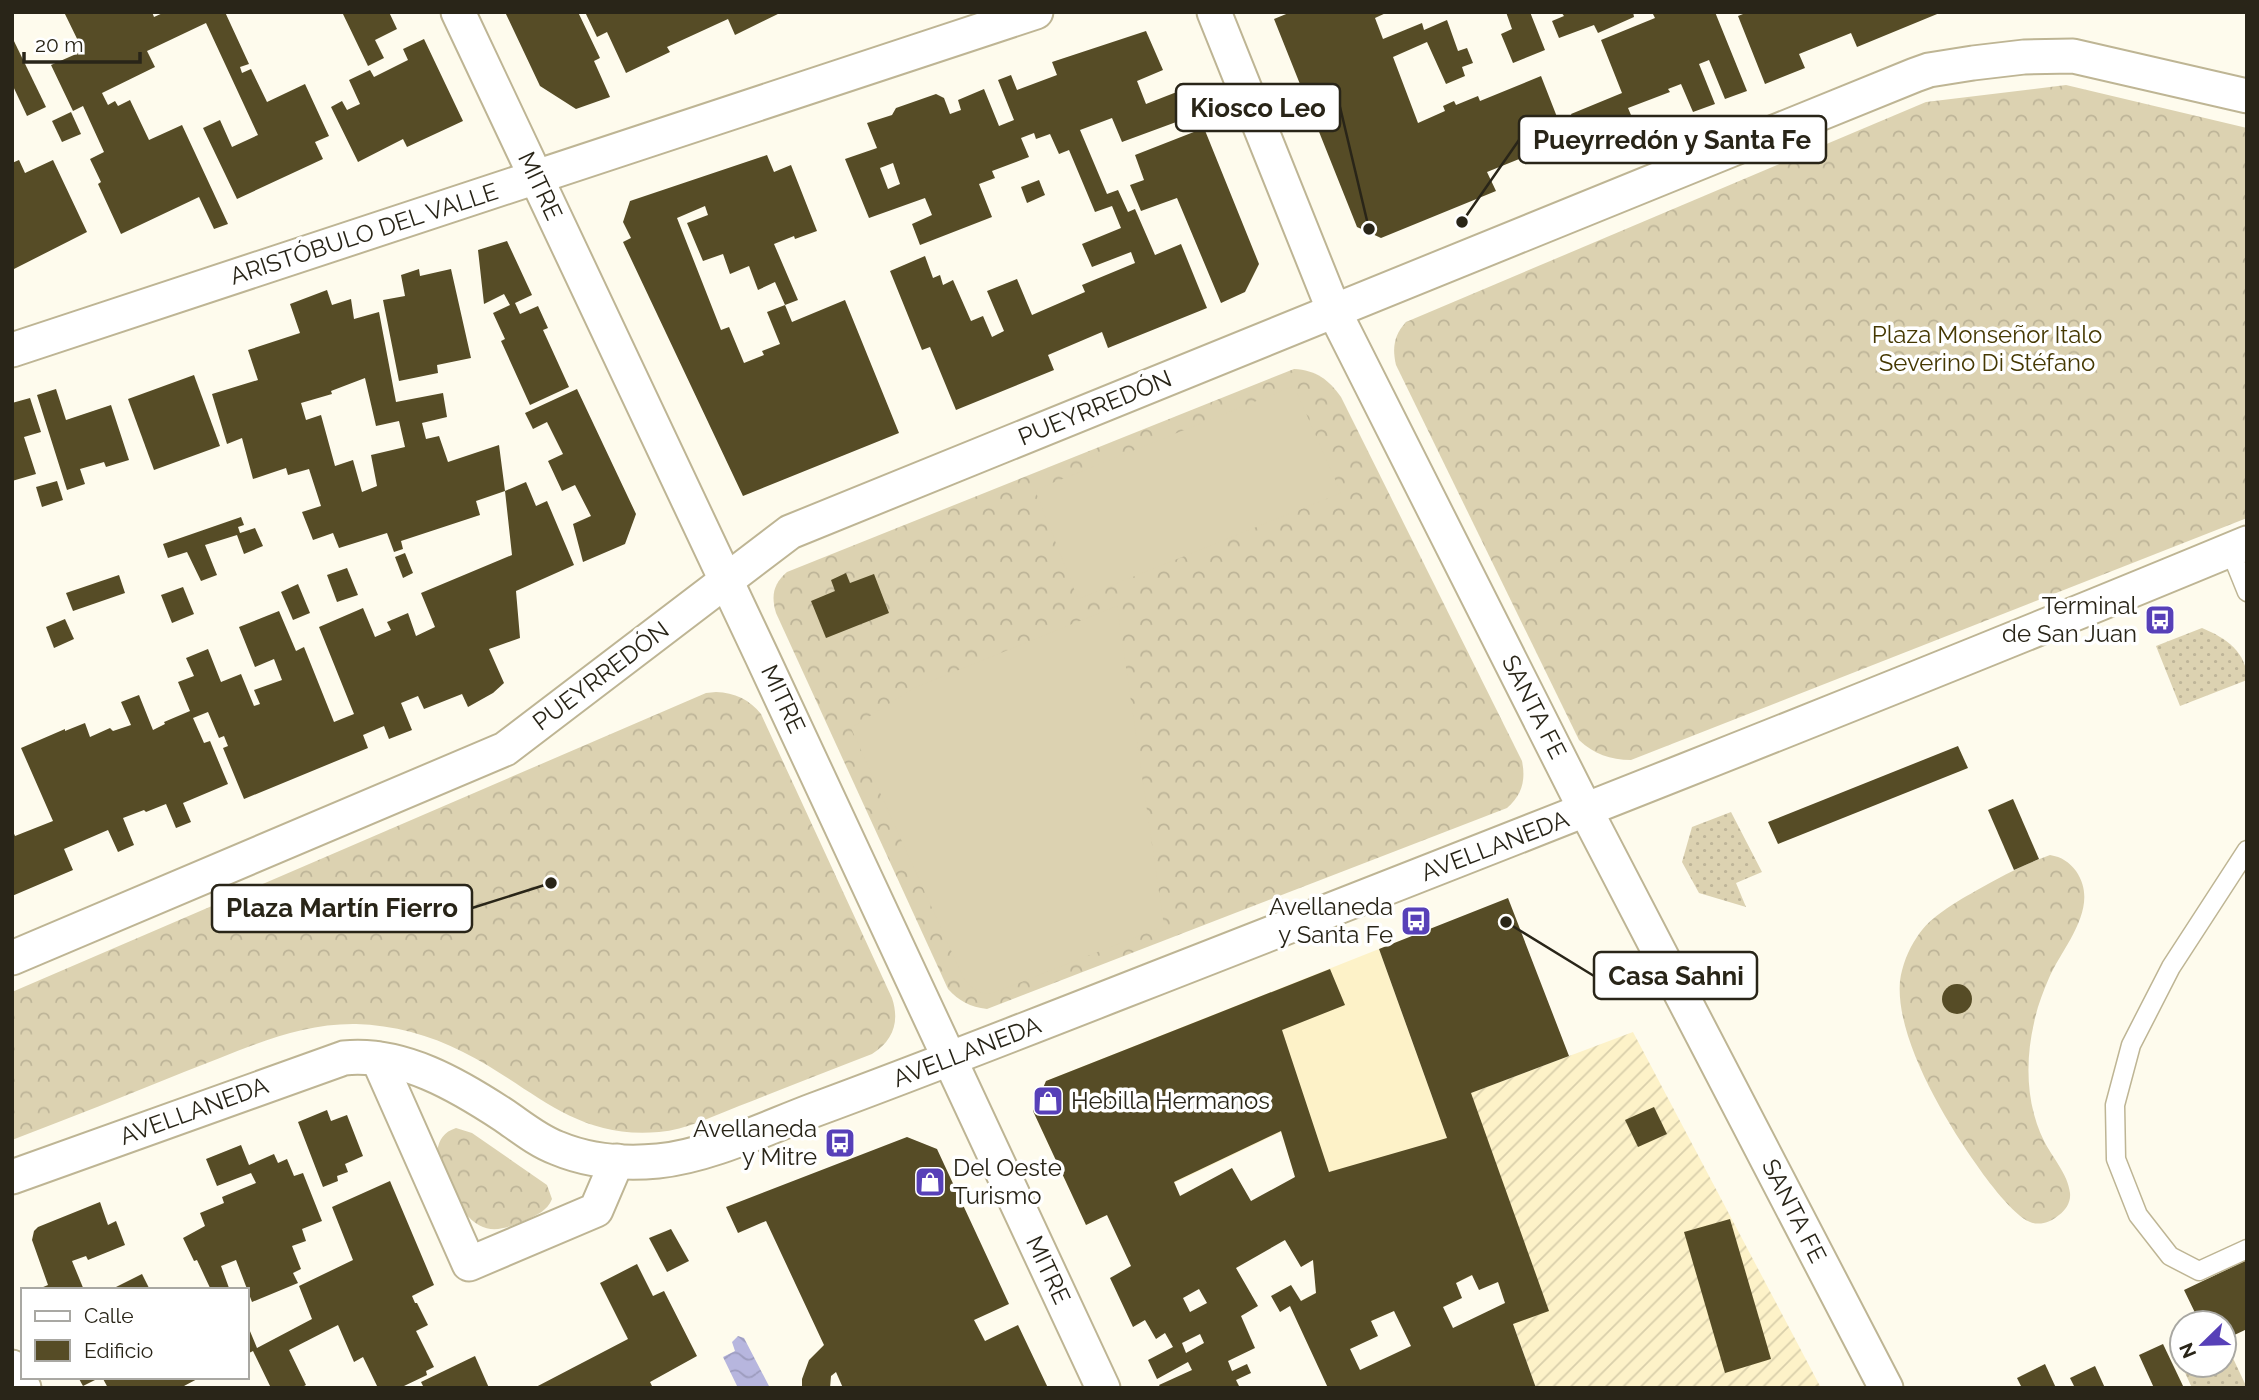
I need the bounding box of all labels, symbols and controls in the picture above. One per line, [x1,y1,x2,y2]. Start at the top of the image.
scale bar [24,21,140,65]
text: 20 m [35,32,83,57]
callout: Kiosco Leo [1176,84,1340,131]
text: Kiosco Leo [1190,93,1326,123]
callout: Pueyrredón y Santa Fe [1519,116,1826,163]
text: Pueyrredón y Santa Fe [1533,125,1812,155]
street label: MITRE [512,147,569,225]
street label: ARISTÓBULO DEL VALLE [226,176,502,291]
park label: Plaza Monseñor Italo Severino Di Stéfano [1872,320,2102,377]
street label: PUEYRREDÓN [1014,364,1176,452]
place label: Terminal de San Juan [2002,591,2137,648]
bus stop icon: Terminal de San Juan [2143,603,2177,637]
street label: PUEYRREDÓN [527,615,675,736]
street label: SANTA FE [1496,650,1573,763]
street label: MITRE [755,660,812,738]
street label: AVELLANEDA [1417,804,1573,887]
callout: Plaza Martín Fierro [212,885,472,932]
place label: Avellaneda y Santa Fe [1269,892,1393,949]
text: Plaza Martín Fierro [226,893,458,923]
bus stop icon: Avellaneda y Santa Fe [1399,904,1433,938]
callout: Casa Sahni [1594,952,1757,999]
text: Casa Sahni [1608,961,1744,991]
street label: AVELLANEDA [889,1010,1045,1093]
street label: AVELLANEDA [116,1070,272,1151]
shop icon: Hebilla Hermanos [1031,1084,1065,1118]
place label: Hebilla Hermanos [1071,1086,1270,1115]
place label: Avellaneda y Mitre [693,1114,817,1171]
bus stop icon: Avellaneda y Mitre [823,1126,857,1160]
place label: Del Oeste Turismo [953,1153,1062,1210]
street label: SANTA FE [1756,1154,1833,1267]
shop icon: Del Oeste Turismo [913,1165,947,1199]
street label: MITRE [1020,1231,1077,1309]
legend [21,1288,248,1379]
text: Calle [84,1303,134,1328]
north arrow [2168,1309,2238,1379]
text: Edificio [84,1338,153,1363]
text: N [2174,1340,2200,1362]

